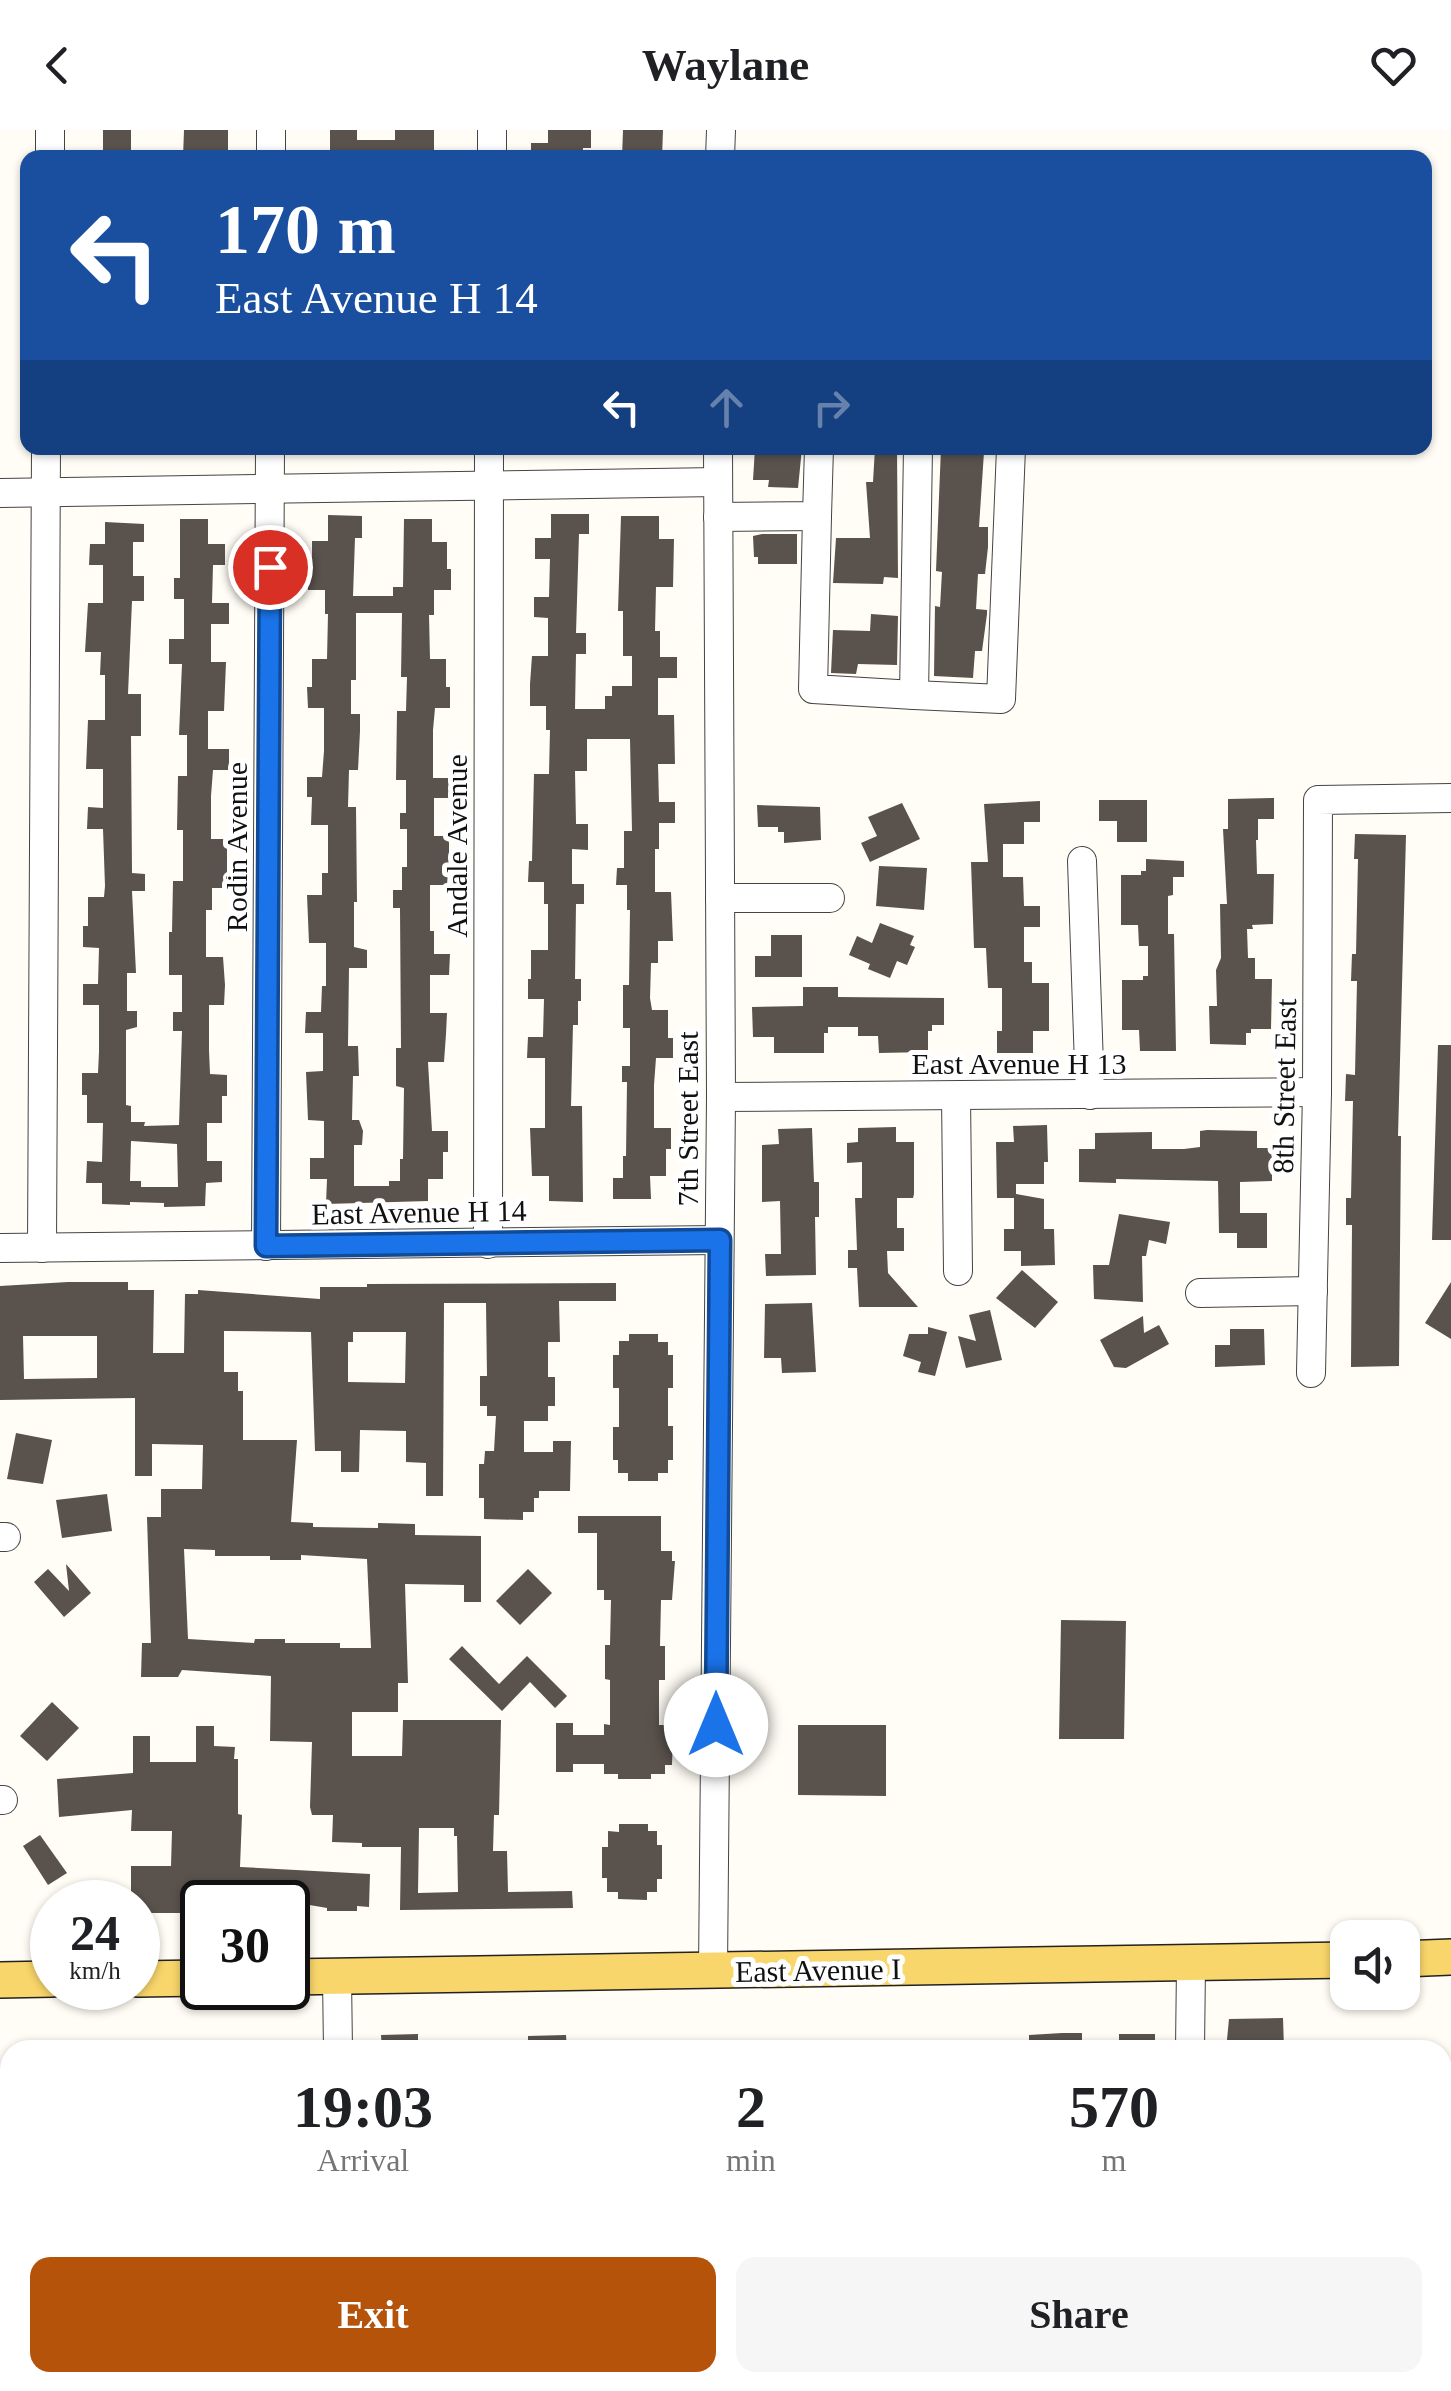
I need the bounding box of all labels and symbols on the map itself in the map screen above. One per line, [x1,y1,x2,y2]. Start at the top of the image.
pin [228,525,313,610]
street label: Andale Avenue [440,754,473,938]
street label: Rodin Avenue [220,762,253,932]
street label: 8th Street East [1266,998,1302,1174]
street label: 7th Street East [671,1031,704,1206]
street label: East Avenue H 13 [911,1047,1127,1080]
street label: East Avenue H 14 [311,1194,527,1230]
position arrow [664,1673,768,1777]
speed limit sign: 30 [180,1880,310,2010]
street label: East Avenue I [735,1952,901,1988]

